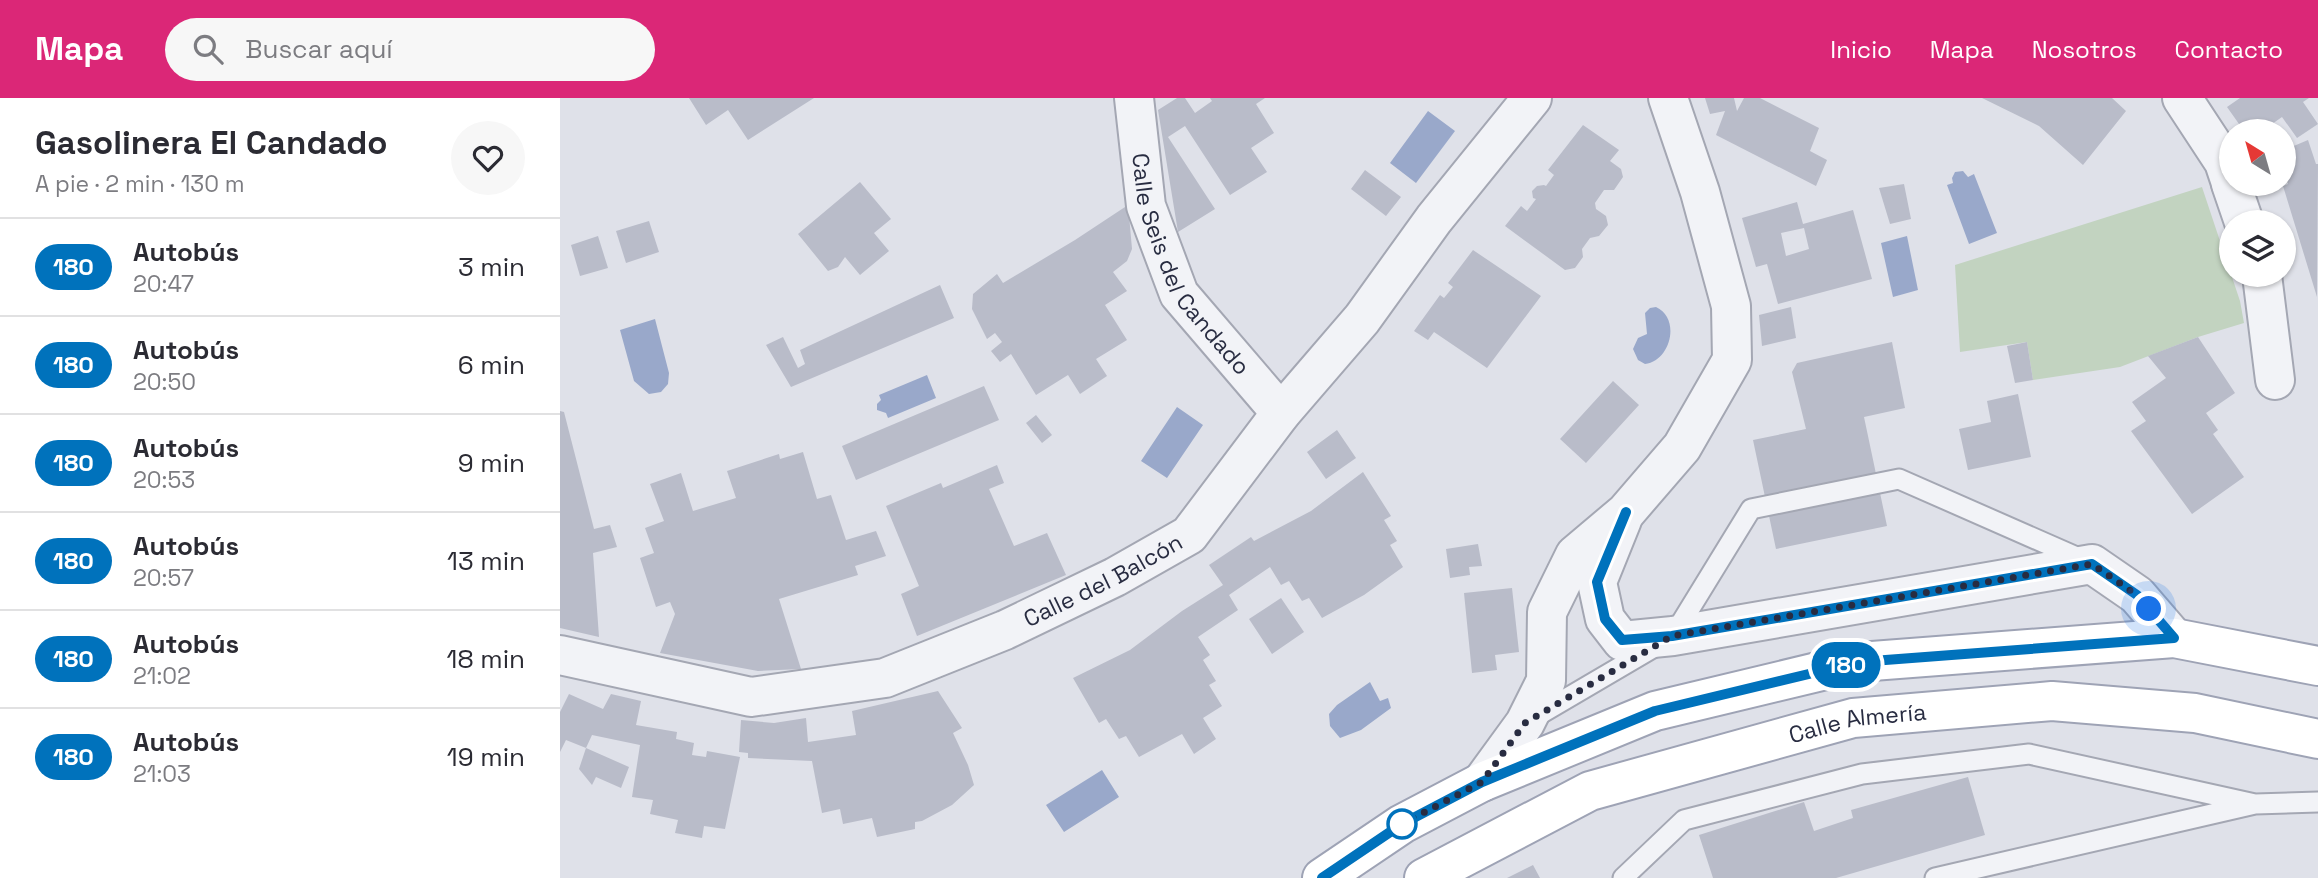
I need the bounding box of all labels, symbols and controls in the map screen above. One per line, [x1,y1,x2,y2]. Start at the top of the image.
search box [165,18,655,81]
text: Mapa [35,28,123,70]
icon: search [189,30,227,68]
text: Buscar aquí [245,32,393,66]
text: Inicio [1830,34,1892,65]
text: Mapa [1930,34,1994,65]
text: Nosotros [2032,34,2137,65]
text: Contacto [2175,34,2283,65]
north arrow [2219,119,2296,196]
map controls [2219,119,2296,287]
button: heart [451,121,525,195]
text: Gasolinera El Candado [35,122,387,164]
street label: Calle Seis del Candado [1125,151,1257,381]
text: A pie · 2 min · 130 m [35,169,245,199]
button: layers [2219,210,2296,287]
text: Autobús [133,235,239,269]
text: 3 min [458,250,525,284]
text: 180 [53,251,94,282]
text: 20:47 [133,269,194,299]
text: Autobús [133,333,239,367]
text: 6 min [458,348,525,382]
text: 180 [53,349,94,380]
text: 20:50 [133,367,196,397]
text: Autobús [133,431,239,465]
text: 9 min [458,446,525,480]
text: 180 [53,447,94,478]
text: 20:53 [133,465,195,495]
street label: Calle del Balcón [1019,527,1188,634]
text: Autobús [133,529,239,563]
text: 13 min [447,544,525,578]
text: 180 [53,545,94,576]
text: 20:57 [133,563,194,593]
your location [2131,591,2166,626]
text: Autobús [133,627,239,661]
text: 18 min [447,642,525,676]
line badge: 180 [1806,642,1886,688]
text: 180 [53,643,94,674]
text: 180 [1826,649,1866,680]
text: 21:02 [133,661,191,691]
street label: Calle Almería [1785,697,1927,750]
text: Autobús [133,725,239,759]
text: 19 min [447,740,525,774]
text: 180 [53,741,94,772]
text: 21:03 [133,759,191,789]
unlabelled marker [1387,809,1417,839]

